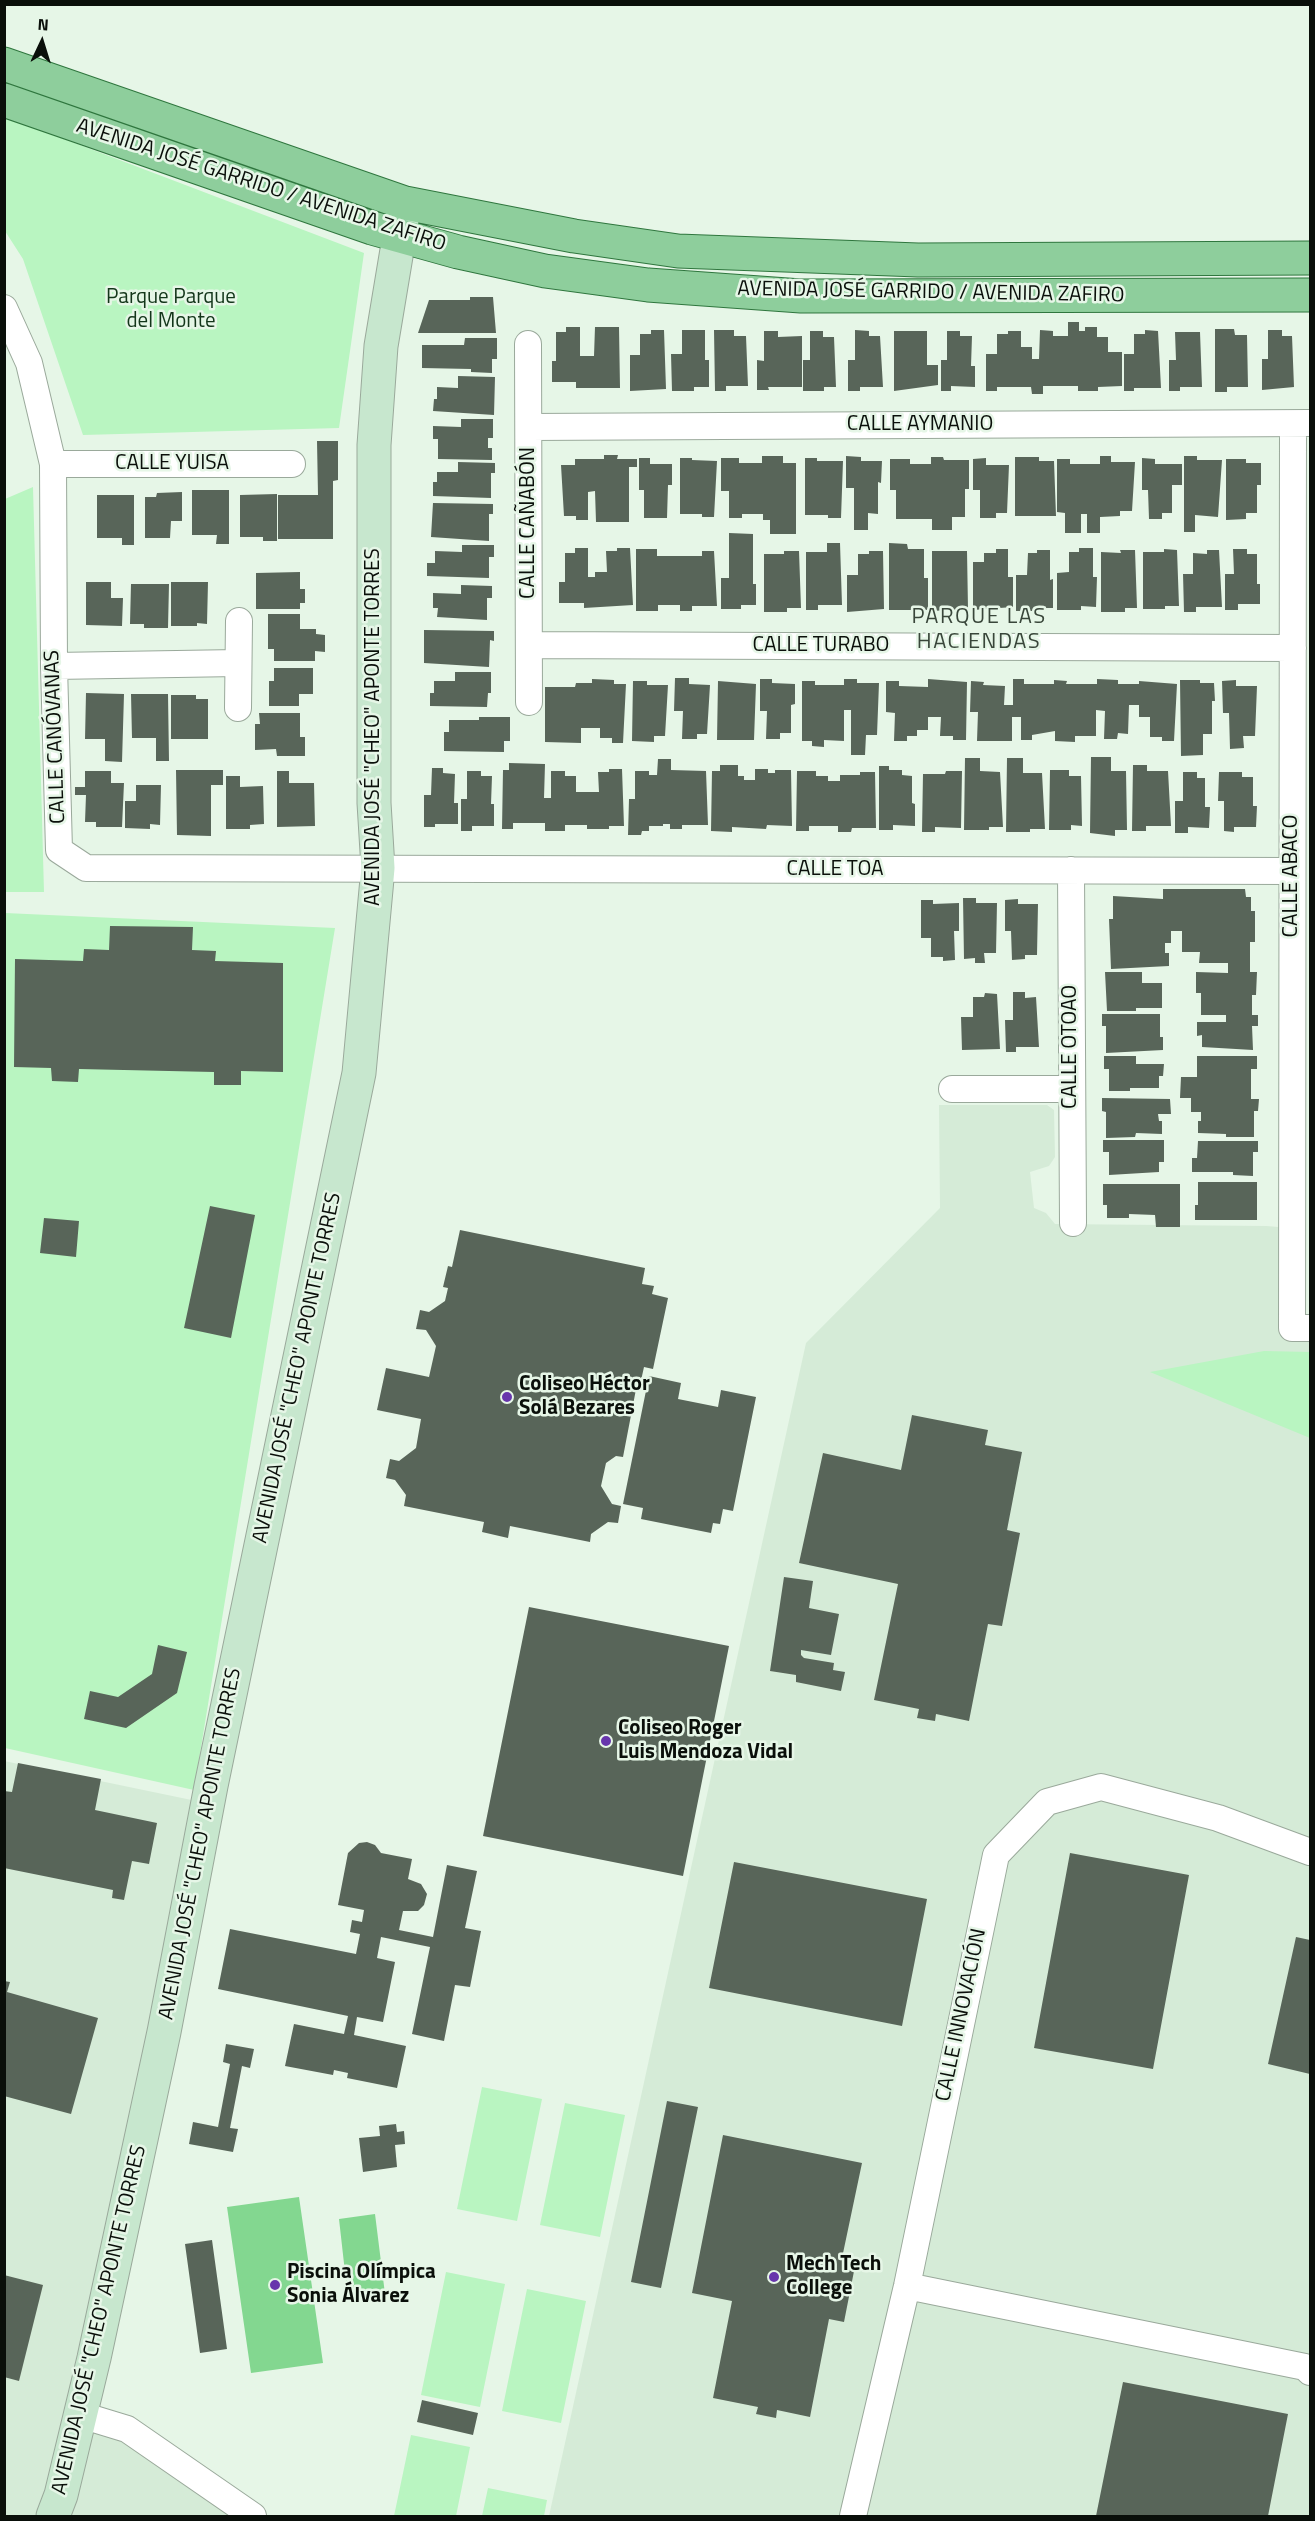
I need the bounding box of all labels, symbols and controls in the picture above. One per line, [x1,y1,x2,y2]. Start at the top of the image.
north arrow [12,12,72,72]
text: N [37,12,50,36]
street label: AVENIDA JOSÉ GARRIDO / AVENIDA ZAFIRO [73,114,449,258]
street label: AVENIDA JOSÉ GARRIDO / AVENIDA ZAFIRO [737,277,1125,309]
park label: Parque Parque del Monte [106,285,236,335]
street label: CALLE AYMANIO [847,412,993,438]
street label: CALLE CAÑABÓN [516,447,542,599]
street label: CALLE YUISA [115,451,229,477]
street label: AVENIDA JOSÉ "CHEO" APONTE TORRES [361,548,387,906]
district label: PARQUE LAS HACIENDAS [911,605,1047,656]
street label: CALLE TURABO [753,633,889,659]
street label: CALLE CANÓVANAS [40,650,72,824]
street label: CALLE ABACO [1279,815,1305,937]
street label: CALLE TOA [786,857,884,883]
street label: CALLE OTOAO [1058,985,1084,1109]
street label: AVENIDA JOSÉ "CHEO" APONTE TORRES [248,1190,348,1546]
place label: Coliseo Héctor Solá Bezares [519,1372,650,1422]
marker: Coliseo Héctor Solá Bezares [500,1390,514,1404]
street label: AVENIDA JOSÉ "CHEO" APONTE TORRES [154,1666,248,2022]
place label: Coliseo Roger Luis Mendoza Vidal [618,1716,793,1766]
marker: Coliseo Roger Luis Mendoza Vidal [599,1734,613,1748]
street label: CALLE INNOVACIÓN [931,1926,993,2104]
street label: AVENIDA JOSÉ "CHEO" APONTE TORRES [47,2143,153,2497]
place label: Mech Tech College [786,2252,881,2302]
place label: Piscina Olímpica Sonia Álvarez [287,2260,436,2310]
marker: Mech Tech College [767,2270,781,2284]
marker: Piscina Olímpica Sonia Álvarez [268,2278,282,2292]

